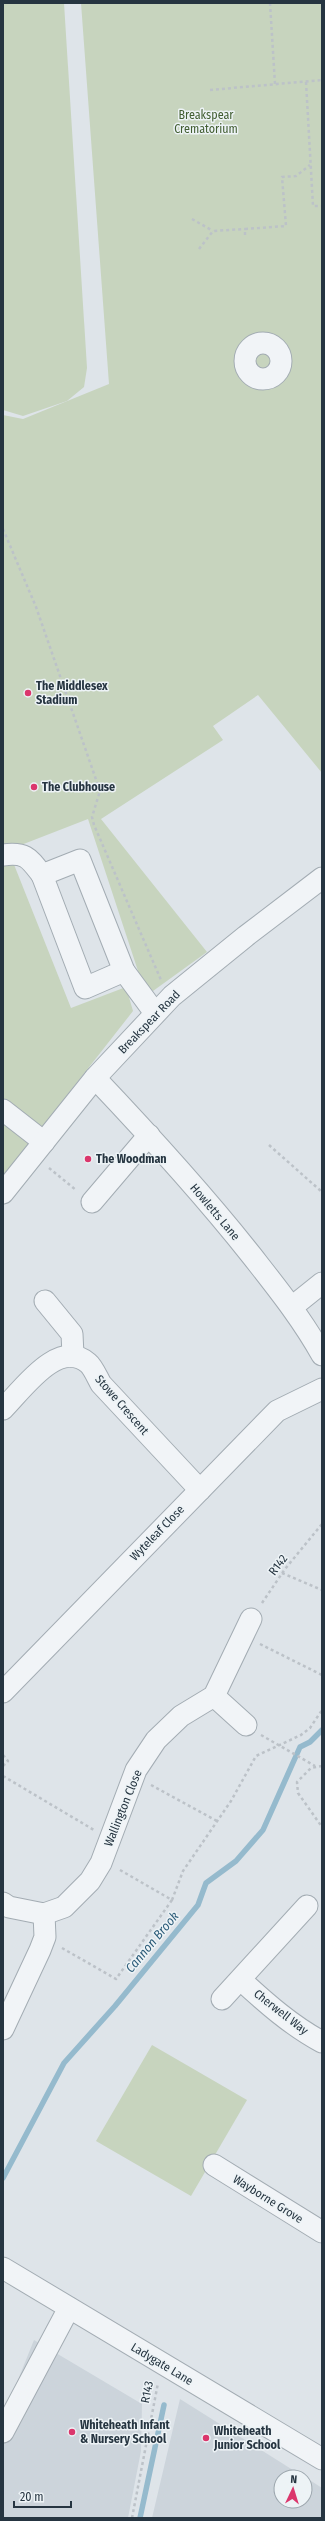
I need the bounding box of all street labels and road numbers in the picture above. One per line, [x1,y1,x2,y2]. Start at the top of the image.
street label: Breakspear Road [115,987,183,1057]
street label: Howletts Lane [187,1181,243,1243]
street label: Stowe Crescent [92,1372,152,1438]
street label: Wyteleaf Close [127,1502,187,1564]
street label: R142 [266,1552,290,1578]
street label: Wallington Close [101,1768,145,1848]
street label: Cherwell Way [251,1986,311,2038]
street label: Wayborne Grove [230,2172,306,2226]
street label: Ladygate Lane [128,2340,196,2388]
street label: R143 [138,2380,156,2404]

